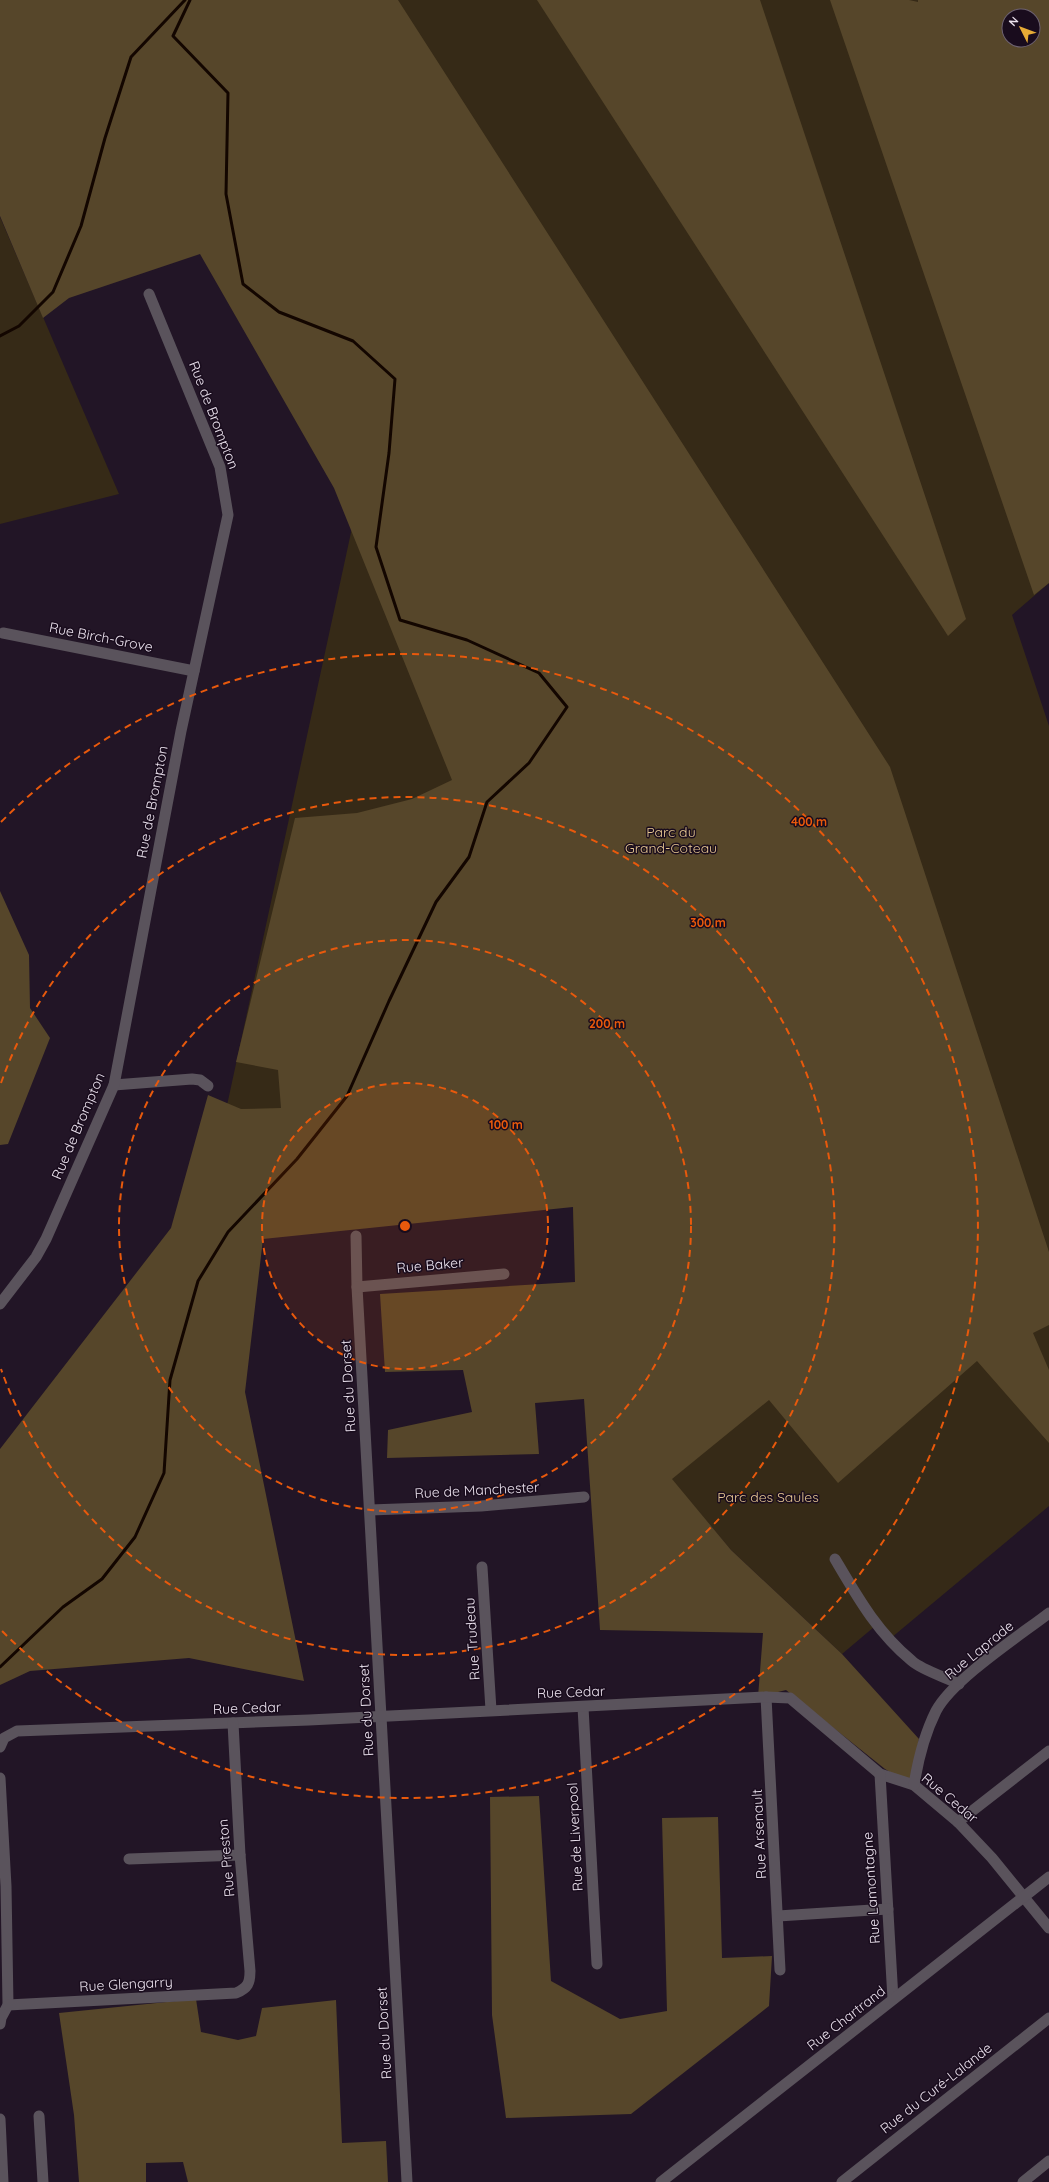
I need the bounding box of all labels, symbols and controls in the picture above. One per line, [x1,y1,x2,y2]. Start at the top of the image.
north arrow [1001,8,1041,48]
text: N [1006,14,1021,29]
street label: Rue de Brompton [185,358,243,472]
street label: Rue Birch-Grove [48,618,154,656]
street label: Rue de Brompton [132,744,172,860]
text: 400 m [791,814,827,829]
park label: Parc du Grand-Coteau [625,823,717,857]
text: 300 m [690,915,726,930]
text: 200 m [589,1016,625,1031]
street label: Rue de Brompton [47,1070,109,1182]
text: 100 m [489,1117,523,1132]
centre of rings [398,1219,412,1233]
street label: Rue Baker [396,1253,465,1277]
street label: Rue du Dorset [337,1339,359,1433]
street label: Rue de Manchester [414,1478,540,1502]
park label: Parc des Saules [717,1488,819,1506]
street label: Rue Trudeau [460,1597,484,1681]
street label: Rue Laprade [941,1617,1017,1683]
street label: Rue du Dorset [355,1663,377,1757]
street label: Rue Cedar [537,1682,606,1702]
street label: Rue Cedar [213,1698,282,1718]
street label: Rue Cedar [918,1769,982,1827]
street label: Rue de Liverpool [563,1782,587,1892]
street label: Rue Arsenault [748,1788,770,1880]
street label: Rue Preston [214,1818,238,1898]
street label: Rue Lamontagne [858,1831,884,1945]
street label: Rue Glengarry [79,1973,173,1995]
street label: Rue Chartrand [803,1982,889,2054]
street label: Rue du Dorset [373,1986,395,2080]
street label: Rue du Curé-Lalande [876,2039,996,2137]

